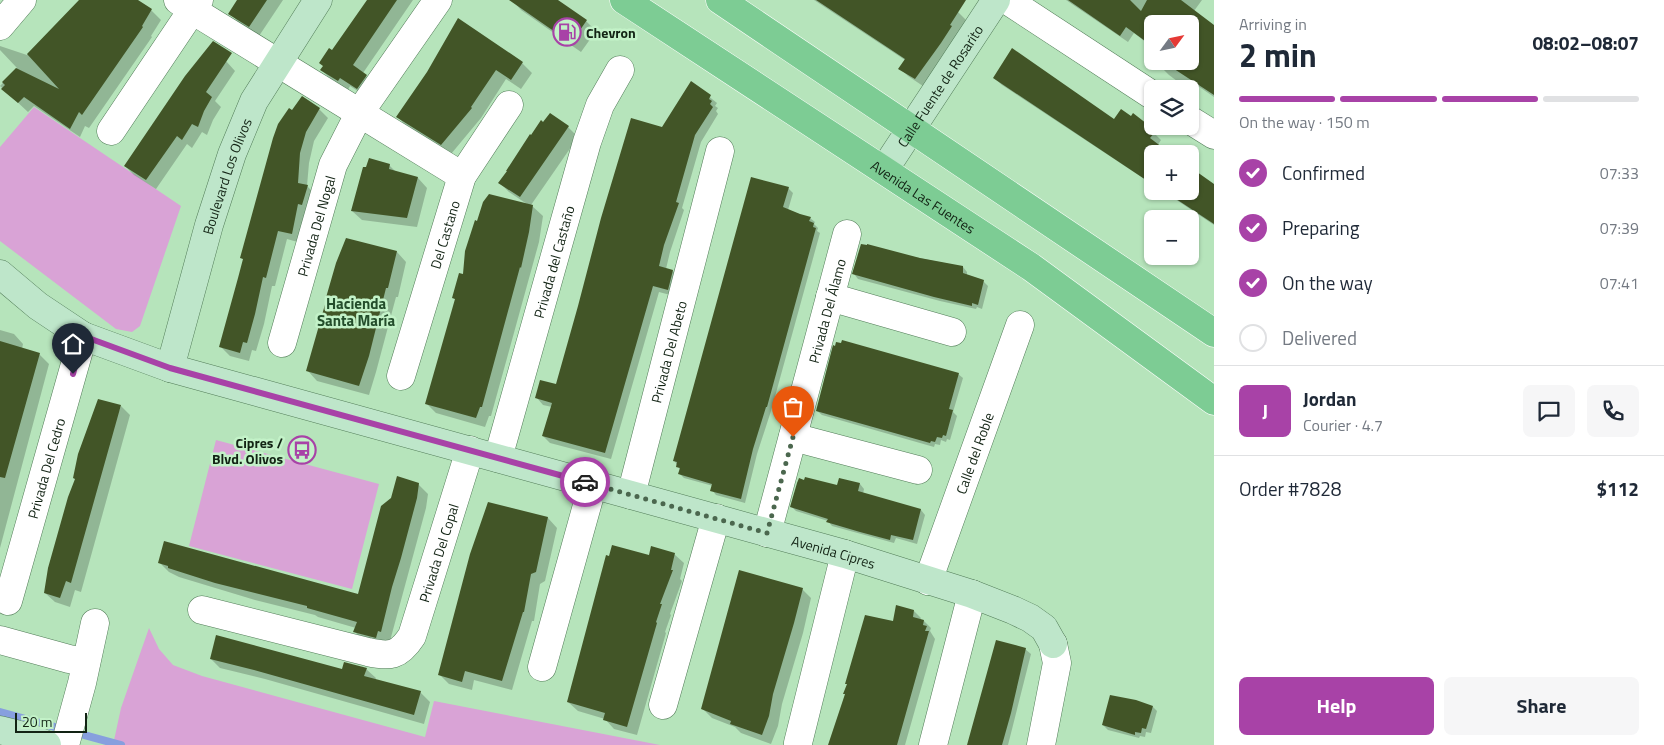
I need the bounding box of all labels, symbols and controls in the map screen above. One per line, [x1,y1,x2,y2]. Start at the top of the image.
text: Arriving in [1239,12,1307,36]
north arrow [1144,15,1199,70]
map controls [1144,15,1199,265]
fuel station icon: Chevron [552,17,582,47]
street label: Calle Fuente de Rosarito [892,20,988,151]
place label: Chevron [586,22,636,43]
text: 08:02–08:07 [1532,28,1639,57]
text: 2 min [1239,31,1317,79]
button: layers [1144,80,1199,135]
text: On the way · 150 m [1239,110,1370,134]
street label: Boulevard Los Olivos [196,115,256,237]
button: + [1144,145,1199,200]
street label: Avenida Las Fuentes [867,154,980,238]
text: Confirmed [1282,158,1365,187]
icon: check [1239,159,1267,187]
text: 07:33 [1600,161,1639,185]
street label: Privada Del Nogal [291,173,340,279]
street label: Del Castano [424,198,464,271]
street label: Privada del Castaño [527,203,579,320]
button: − [1144,210,1199,265]
text: Preparing [1282,213,1359,242]
icon: check [1239,214,1267,242]
text: 07:39 [1600,216,1639,240]
street label: Privada Del Álamo [802,256,850,365]
text: On the way [1282,268,1373,297]
icon: check [1239,269,1267,297]
text: 07:41 [1600,271,1639,295]
district label: Hacienda Santa María [317,292,395,332]
street label: Privada Del Abeto [645,298,691,405]
pin [52,323,94,374]
text: Delivered [1282,323,1357,352]
icon: home [59,330,87,358]
text: Jordan [1303,384,1356,413]
button: chat [1523,385,1575,437]
button: phone [1587,385,1639,437]
pin [772,386,814,437]
icon: bag [779,393,807,421]
text: J [1262,396,1268,425]
street label: Calle del Roble [950,409,998,497]
text: Courier · 4.7 [1303,413,1383,437]
street label: Privada Del Cedro [21,415,70,521]
place label: Cipres / Blvd. Olivos [212,432,283,469]
bus stop icon: Cipres / Blvd. Olivos [287,435,317,465]
courier [560,457,610,507]
icon: car [571,468,599,496]
text: Order #7828 [1239,474,1341,503]
text: $112 [1596,474,1639,503]
street label: Privada Del Copal [413,501,463,605]
street label: Avenida Cipres [789,529,878,573]
button: Help [1239,677,1434,735]
button: Share [1444,677,1639,735]
scale bar [15,710,88,733]
text: 20 m [22,711,52,732]

